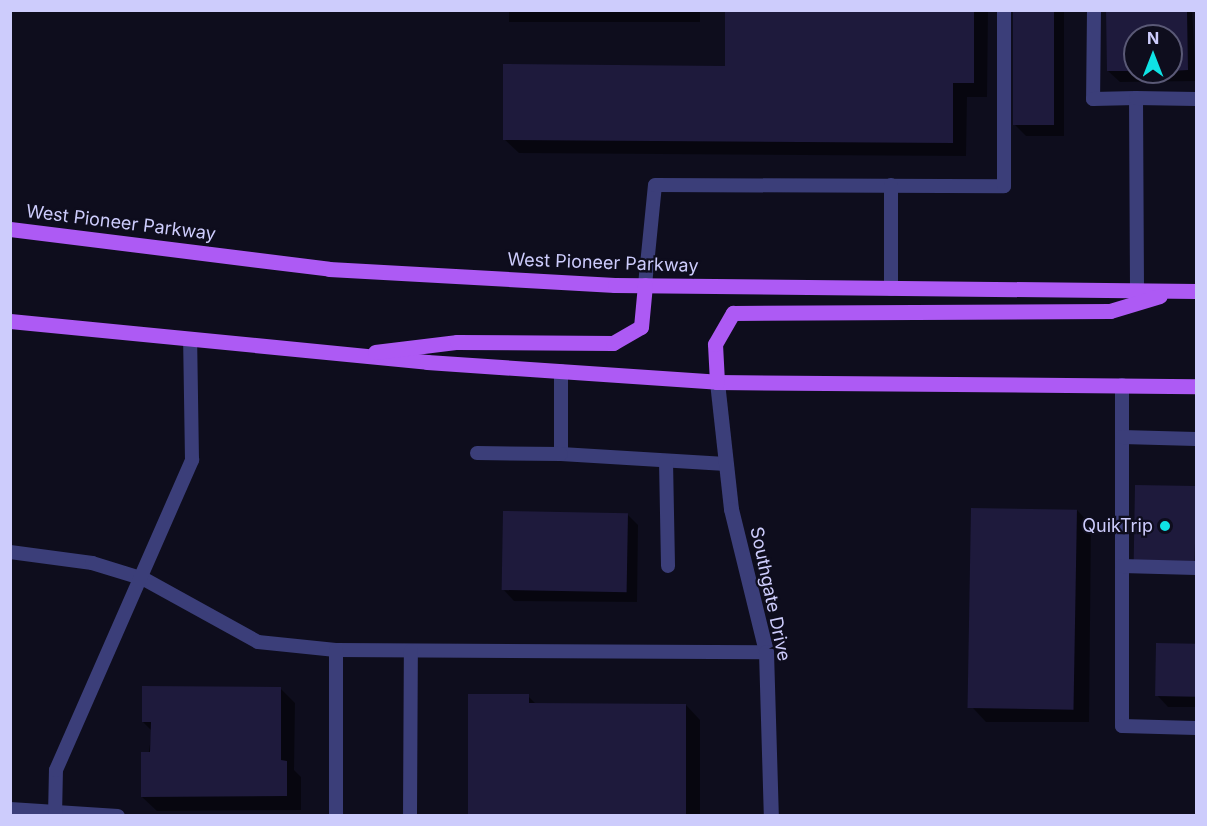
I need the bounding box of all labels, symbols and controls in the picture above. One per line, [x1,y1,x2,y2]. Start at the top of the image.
north arrow [1123,24,1183,84]
text: N [1147,28,1159,48]
street label: West Pioneer Parkway [25,201,217,245]
street label: West Pioneer Parkway [507,249,699,277]
place label: QuikTrip [1082,515,1153,537]
marker: QuikTrip [1158,519,1172,533]
street label: Southgate Drive [745,525,795,663]

